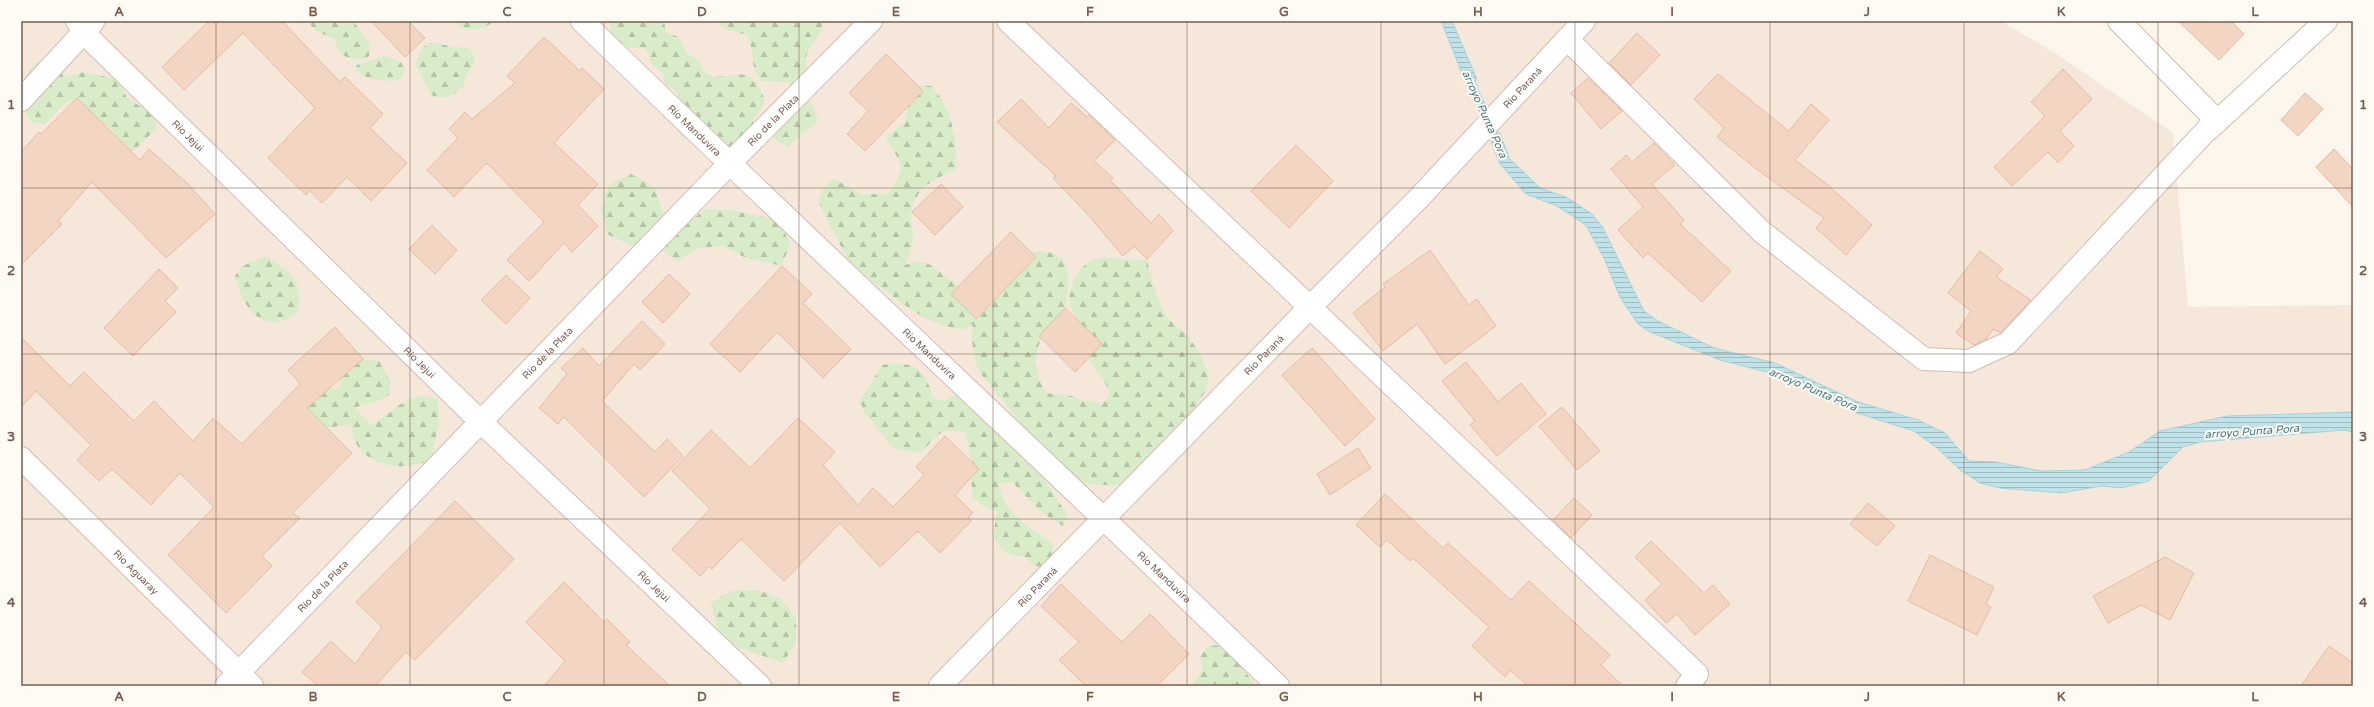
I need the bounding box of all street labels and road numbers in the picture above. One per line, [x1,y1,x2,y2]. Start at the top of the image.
street label: Río Paraná [1501,65,1545,111]
street label: Río de la Plata [745,92,802,149]
street label: Río Manduvira [665,102,723,159]
street label: Río Jejui [169,118,206,154]
street label: Río de la Plata [520,325,576,382]
street label: Río Manduvira [900,326,958,382]
street label: Río Paraná [1242,333,1286,378]
street label: Río Jejui [401,345,437,381]
street label: Río Aguaray [111,548,161,598]
street label: Río Manduvira [1135,549,1193,606]
street label: Río de la Plata [295,558,351,615]
street label: Río Paraná [1015,565,1060,610]
street label: Río Jejui [635,568,672,605]

